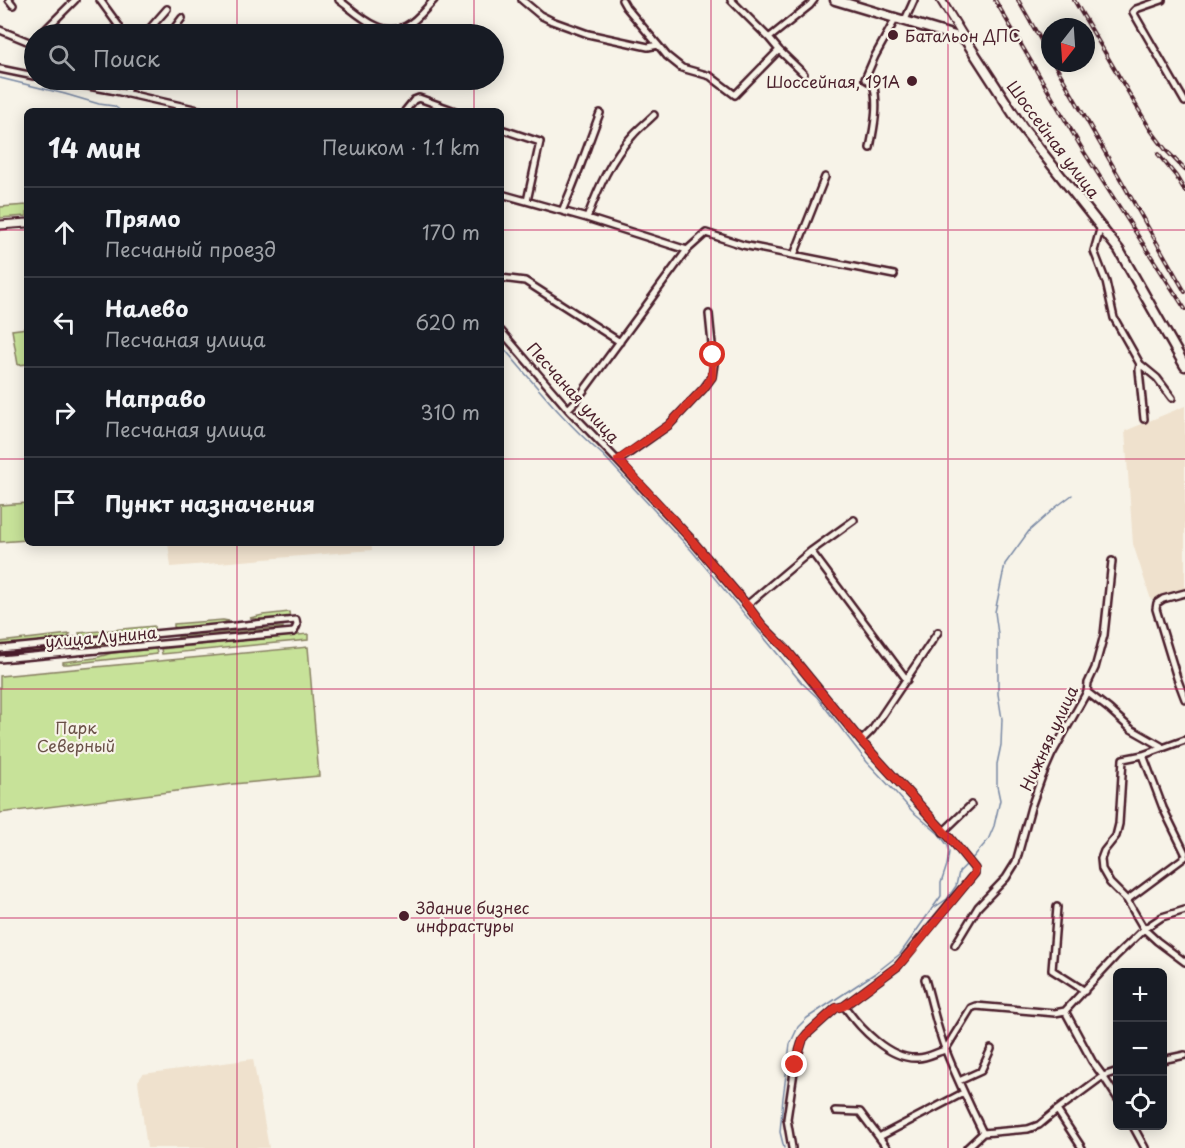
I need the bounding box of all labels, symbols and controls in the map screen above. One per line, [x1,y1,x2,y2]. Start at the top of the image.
north arrow [1041,18,1095,72]
place label: Батальон ДПС [905,23,1021,47]
search box [24,24,504,90]
marker: Батальон ДПС [886,28,900,42]
icon: search [45,41,78,74]
text: Поиск [93,41,160,74]
place label: Шоссейная, 191А [766,69,900,93]
marker: Шоссейная, 191А [905,74,919,88]
street label: Шоссейная улица [1002,75,1106,203]
text: 14 мин [48,128,141,167]
text: Пешком · 1.1 km [322,132,480,162]
text: Прямо [105,201,180,234]
icon: ahead [48,216,81,249]
text: 170 m [422,217,480,247]
text: Песчаный проезд [105,234,276,264]
text: Налево [105,291,188,324]
icon: left [48,306,81,339]
text: 620 m [416,307,480,337]
text: Песчаная улица [105,324,266,354]
street label: Песчаная улица [522,336,626,448]
route start [699,341,725,367]
text: Направо [105,381,206,414]
icon: right [48,396,81,429]
text: 310 m [420,397,480,427]
text: Песчаная улица [105,414,266,444]
icon: arrive [48,486,81,519]
text: Пункт назначения [105,486,315,519]
street label: улица Лунина [44,619,158,653]
street label: Нижняя улица [1013,681,1083,795]
park label: Парк Северный [37,715,115,757]
place label: Здание бизнес инфрастуры [416,895,529,937]
marker: Здание бизнес инфрастуры [397,909,411,923]
map controls [1113,968,1167,1130]
button: + [1113,968,1167,1022]
button: − [1113,1022,1167,1076]
route end [781,1051,807,1077]
button: locate [1113,1076,1167,1130]

